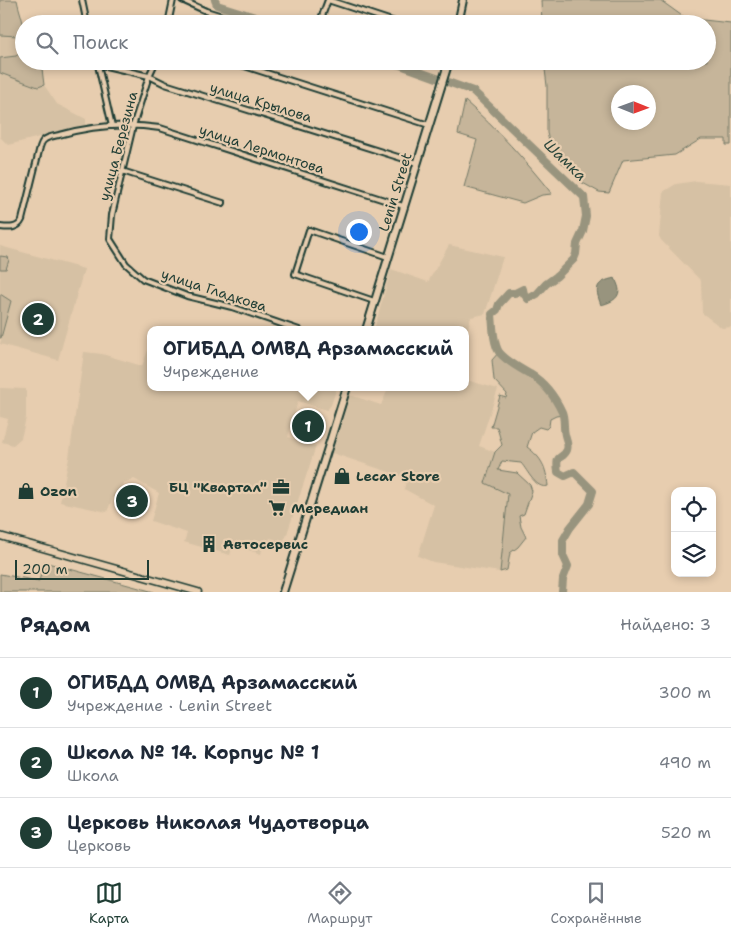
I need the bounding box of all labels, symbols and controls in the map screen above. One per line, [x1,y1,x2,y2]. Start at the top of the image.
search box [15,15,716,70]
icon: search [33,29,61,57]
text: Поиск [73,30,128,55]
street label: улица Крылова [208,78,315,126]
north arrow [611,85,656,130]
street label: улица Березина [95,89,141,203]
street label: улица Лермонтова [197,120,327,178]
water label: Шамка [539,135,591,185]
street label: Lenin Street [374,150,416,234]
your location [346,219,372,245]
street label: улица Гладкова [159,264,269,316]
pin: 2 [22,300,54,338]
popup [147,326,469,391]
text: ОГИБДД ОМВД Арзамасский [163,336,453,361]
text: Учреждение [163,361,259,382]
pin: 1 [292,407,324,445]
shop icon: Lecar Store [332,466,352,486]
place label: Lecar Store [356,467,440,485]
office icon: БЦ "Квартал" [271,477,291,497]
place label: БЦ "Квартал" [169,478,267,496]
shop icon: Ozon [16,481,36,501]
place label: Ozon [40,482,77,500]
pin: 3 [116,482,148,520]
map controls [671,487,716,577]
button: locate [671,487,716,532]
supermarket icon: Мередиан [267,498,287,518]
place label: Мередиан [291,499,368,517]
button: layers [671,532,716,577]
building icon: Автосервис [199,534,219,554]
place label: Автосервис [223,535,308,553]
scale bar [15,557,149,580]
text: 200 m [22,560,68,578]
text: Рядом [20,611,90,639]
text: Найдено: 3 [620,614,711,635]
text: ОГИБДД ОМВД Арзамасский [67,670,357,695]
text: 1 [32,682,40,703]
text: 300 m [659,682,711,703]
text: Учреждение · Lenin Street [67,695,272,716]
text: Школа № 14. Корпус № 1 [67,740,319,765]
text: 2 [30,752,42,773]
text: 490 m [659,752,711,773]
text: Школа [67,765,119,786]
text: Церковь Николая Чудотворца [67,810,369,835]
text: 3 [30,822,42,843]
text: 520 m [661,822,711,843]
text: Церковь [67,835,131,856]
tab: Карта [89,879,129,927]
tab: Маршрут [307,879,372,927]
tab: Сохранённые [551,879,642,927]

